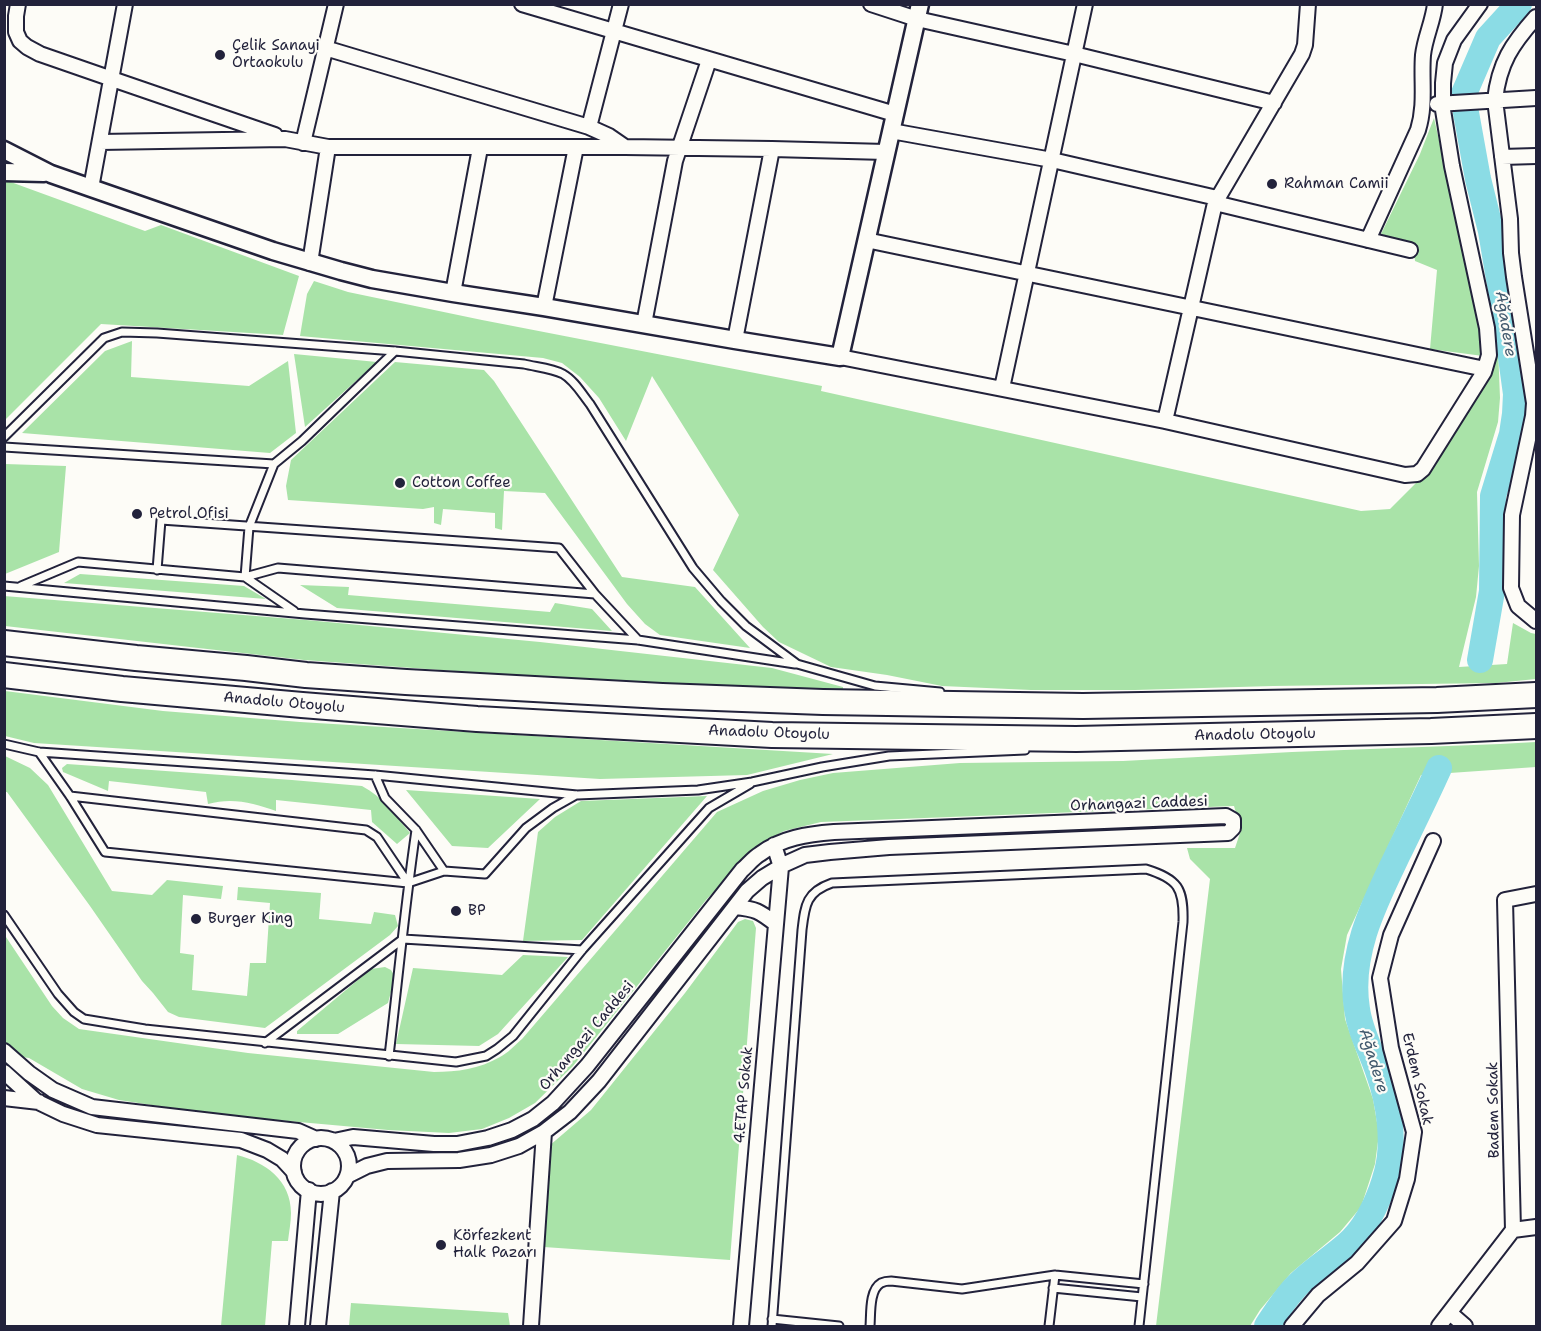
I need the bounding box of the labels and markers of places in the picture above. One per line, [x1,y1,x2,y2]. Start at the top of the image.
place label: Çelik Sanayi Ortaokulu [232,37,320,72]
marker: Çelik Sanayi Ortaokulu [213,48,227,62]
place label: Rahman Camii [1284,175,1389,193]
marker: Rahman Camii [1265,177,1279,191]
place label: Cotton Coffee [412,474,511,492]
marker: Cotton Coffee [393,476,407,490]
place label: Petrol Ofisi [149,505,229,523]
marker: Petrol Ofisi [130,507,144,521]
place label: BP [468,902,486,920]
marker: BP [449,904,463,918]
place label: Burger King [208,910,293,928]
marker: Burger King [189,912,203,926]
place label: Körfezkent Halk Pazarı [453,1227,537,1262]
marker: Körfezkent Halk Pazarı [434,1238,448,1252]

